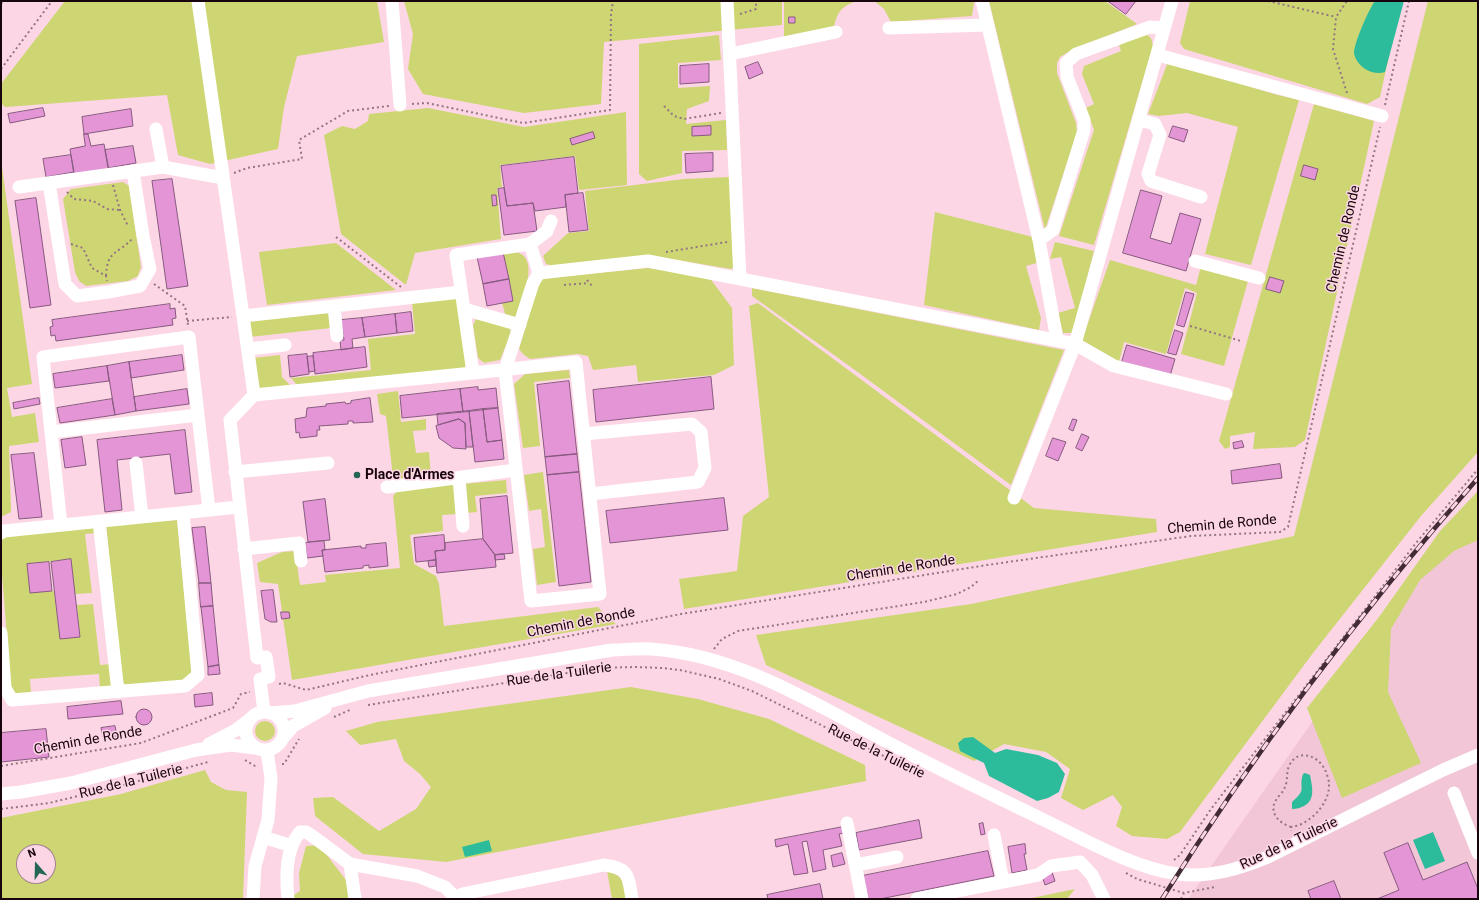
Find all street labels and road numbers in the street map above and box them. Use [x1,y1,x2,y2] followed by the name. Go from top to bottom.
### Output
[1323,184,1365,294] street label: Chemin de Ronde
[1167,512,1277,538] street label: Chemin de Ronde
[846,552,956,586] street label: Chemin de Ronde
[526,604,636,642] street label: Chemin de Ronde
[505,659,613,691] street label: Rue de la Tuilerie
[825,721,927,783] street label: Rue de la Tuilerie
[33,723,143,759] street label: Chemin de Ronde
[78,761,184,803] street label: Rue de la Tuilerie
[1238,814,1340,874] street label: Rue de la Tuilerie

